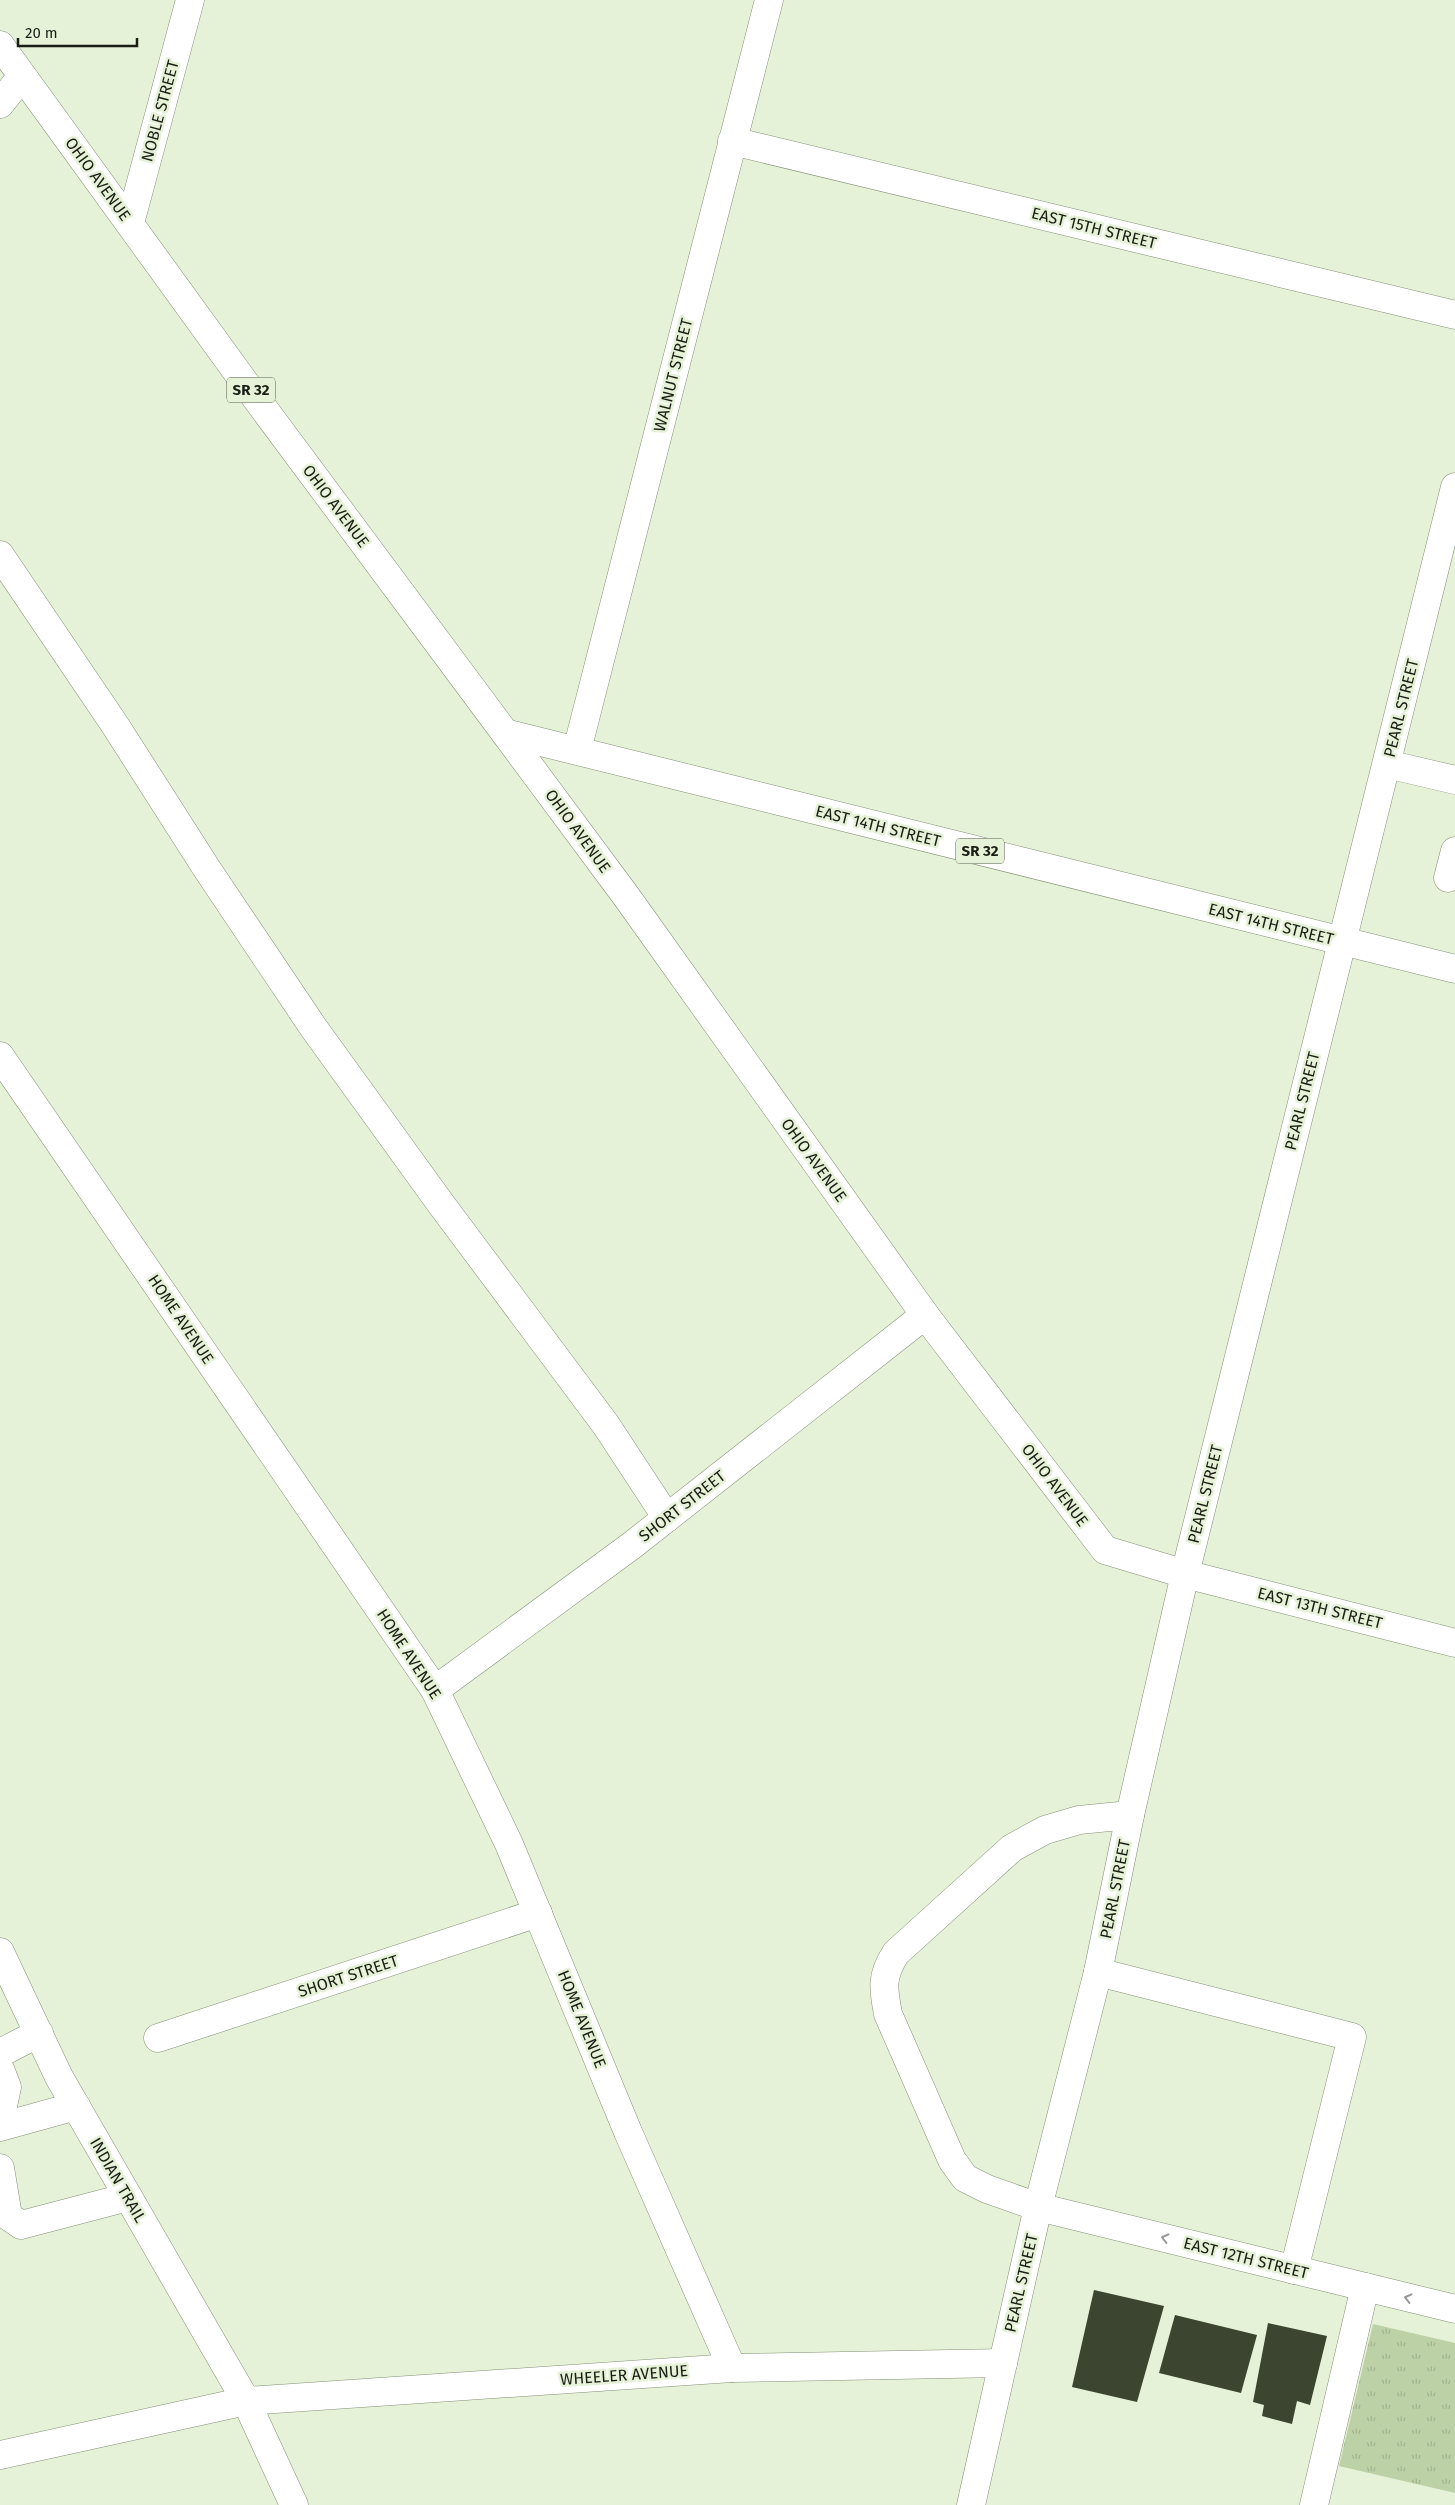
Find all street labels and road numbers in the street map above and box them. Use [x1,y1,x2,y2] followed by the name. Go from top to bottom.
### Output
[137,58,183,164] street label: NOBLE STREET
[61,134,135,224] street label: OHIO AVENUE
[1030,203,1159,253] street label: EAST 15TH STREET
[650,316,696,434] street label: WALNUT STREET
[227,378,275,402] road number: SR 32
[299,461,373,551] street label: OHIO AVENUE
[1380,656,1423,759] street label: PEARL STREET
[541,786,615,876] street label: OHIO AVENUE
[813,801,943,851] street label: EAST 14TH STREET
[956,838,1004,864] road number: SR 32
[1206,899,1336,949] street label: EAST 14TH STREET
[1281,1049,1324,1152] street label: PEARL STREET
[777,1115,851,1205] street label: OHIO AVENUE
[144,1271,218,1367] street label: HOME AVENUE
[1018,1440,1092,1530] street label: OHIO AVENUE
[1184,1442,1227,1545] street label: PEARL STREET
[635,1466,729,1546] street label: SHORT STREET
[1255,1583,1385,1633] street label: EAST 13TH STREET
[373,1605,445,1703] street label: HOME AVENUE
[1096,1837,1134,1940] street label: PEARL STREET
[295,1951,401,2001] street label: SHORT STREET
[554,1967,610,2071] street label: HOME AVENUE
[86,2134,150,2226] street label: INDIAN TRAIL
[1000,2231,1042,2334] street label: PEARL STREET
[1181,2233,1311,2283] street label: EAST 12TH STREET
[559,2361,689,2389] street label: WHEELER AVENUE

